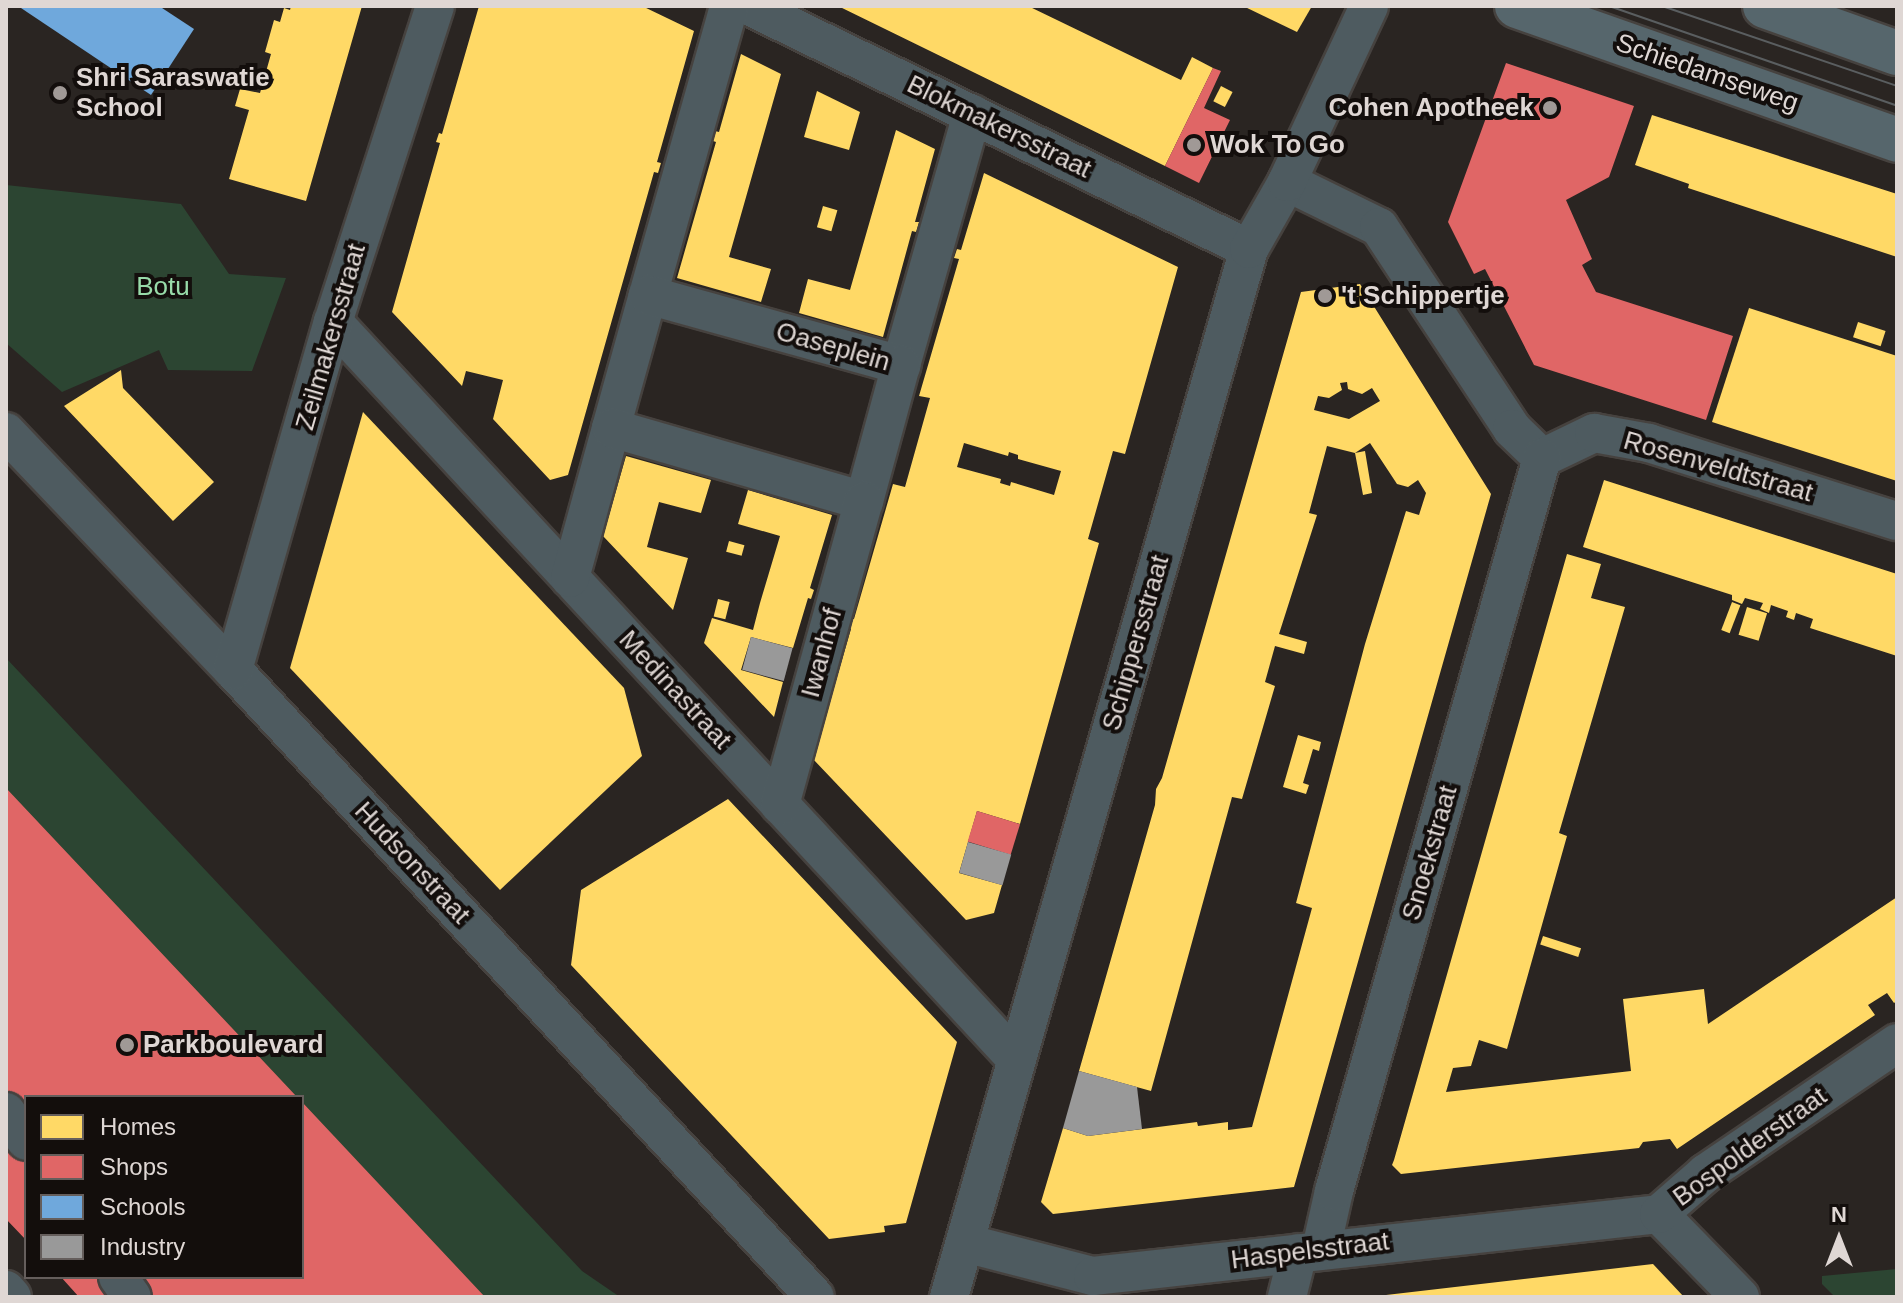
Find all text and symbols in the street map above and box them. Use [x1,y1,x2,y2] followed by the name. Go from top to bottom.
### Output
[1612,27,1802,119] street label: Schiedamseweg
[76,62,270,124] place label: Shri Saraswatie School
[902,69,1096,185] street label: Blokmakersstraat
[51,84,69,102] marker: Shri Saraswatie School
[1327,92,1534,124] place label: Cohen Apotheek
[1541,99,1559,117] marker: Cohen Apotheek
[1210,129,1345,161] place label: Wok To Go
[1185,136,1203,154] marker: Wok To Go
[290,240,372,434] street label: Zeilmakersstraat
[136,271,190,303] park label: Botu
[1341,280,1505,312] place label: 't Schippertje
[1316,287,1334,305] marker: 't Schippertje
[772,316,894,378] street label: Oaseplein
[1620,425,1816,509] street label: Rosenveldtstraat
[1096,552,1176,734] street label: Schippersstraat
[795,605,849,701] street label: Iwanhof
[612,624,738,756] street label: Medinastraat
[1396,782,1464,924] street label: Snoekstraat
[348,796,476,930] street label: Hudsonstraat
[143,1029,324,1061] place label: Parkboulevard
[118,1036,136,1054] marker: Parkboulevard
[1667,1081,1833,1213] street label: Bospolderstraat
[24,1095,304,1279] legend
[100,1113,176,1140] text: Homes
[100,1153,168,1180] text: Shops
[100,1193,185,1220] text: Schools
[1799,1199,1879,1279] north arrow
[1831,1202,1847,1227] text: N
[1229,1226,1391,1276] street label: Haspelsstraat
[100,1233,185,1260] text: Industry

